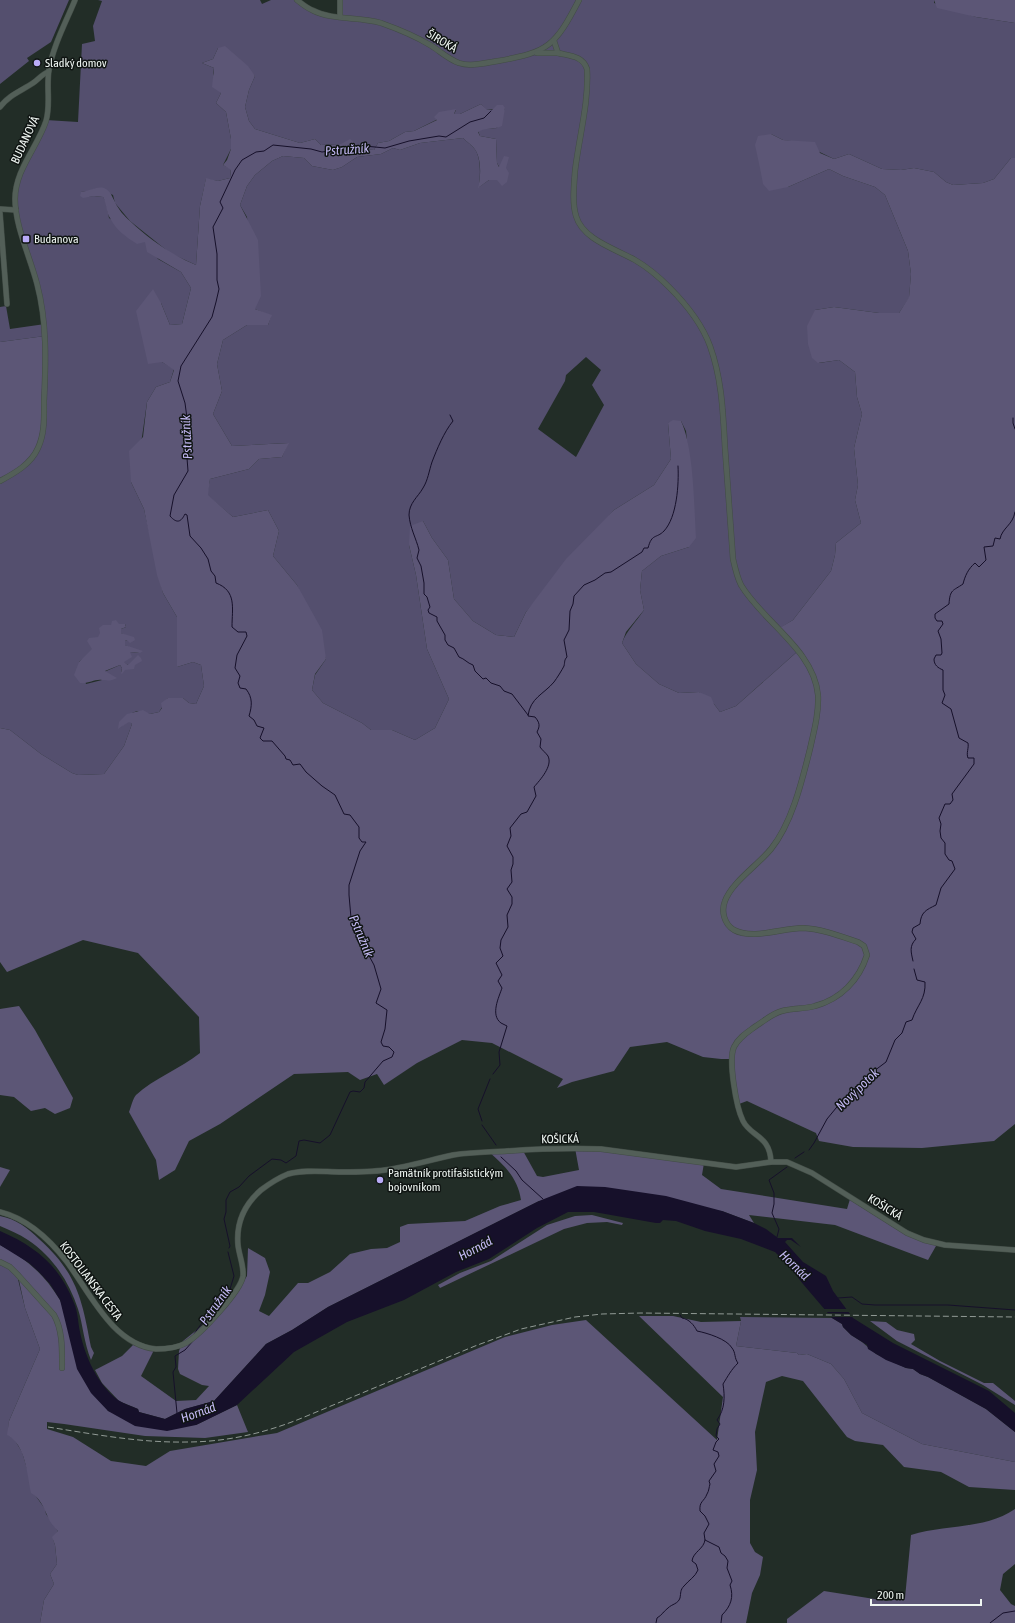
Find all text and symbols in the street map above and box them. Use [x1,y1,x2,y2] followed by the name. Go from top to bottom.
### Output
[424,27,460,55] street label: ŠIROKÁ
[45,56,107,70] place label: Sladký domov
[32,58,42,68] marker: Sladký domov
[8,114,42,166] street label: BUDANOVÁ
[324,140,370,159] water label: Pstružník
[34,232,79,246] place label: Budanova
[21,234,31,244] marker: Budanova
[178,414,195,460] water label: Pstružník
[346,913,377,960] water label: Pstružník
[833,1065,882,1113] water label: Nový potok
[541,1132,579,1146] street label: KOŠICKÁ
[388,1166,503,1194] place label: Pamätník protifašistickým bojovníkom
[375,1175,385,1185] marker: Pamätník protifašistickým bojovníkom
[865,1191,905,1223] street label: KOŠICKÁ
[456,1233,495,1264] water label: Hornád
[57,1239,125,1323] street label: KOSTOLIANSKA CESTA
[776,1247,813,1283] water label: Hornád
[196,1283,235,1328] water label: Pstružník
[179,1399,218,1426] water label: Hornád
[871,1581,981,1607] scale bar
[877,1588,904,1602] text: 200 m

